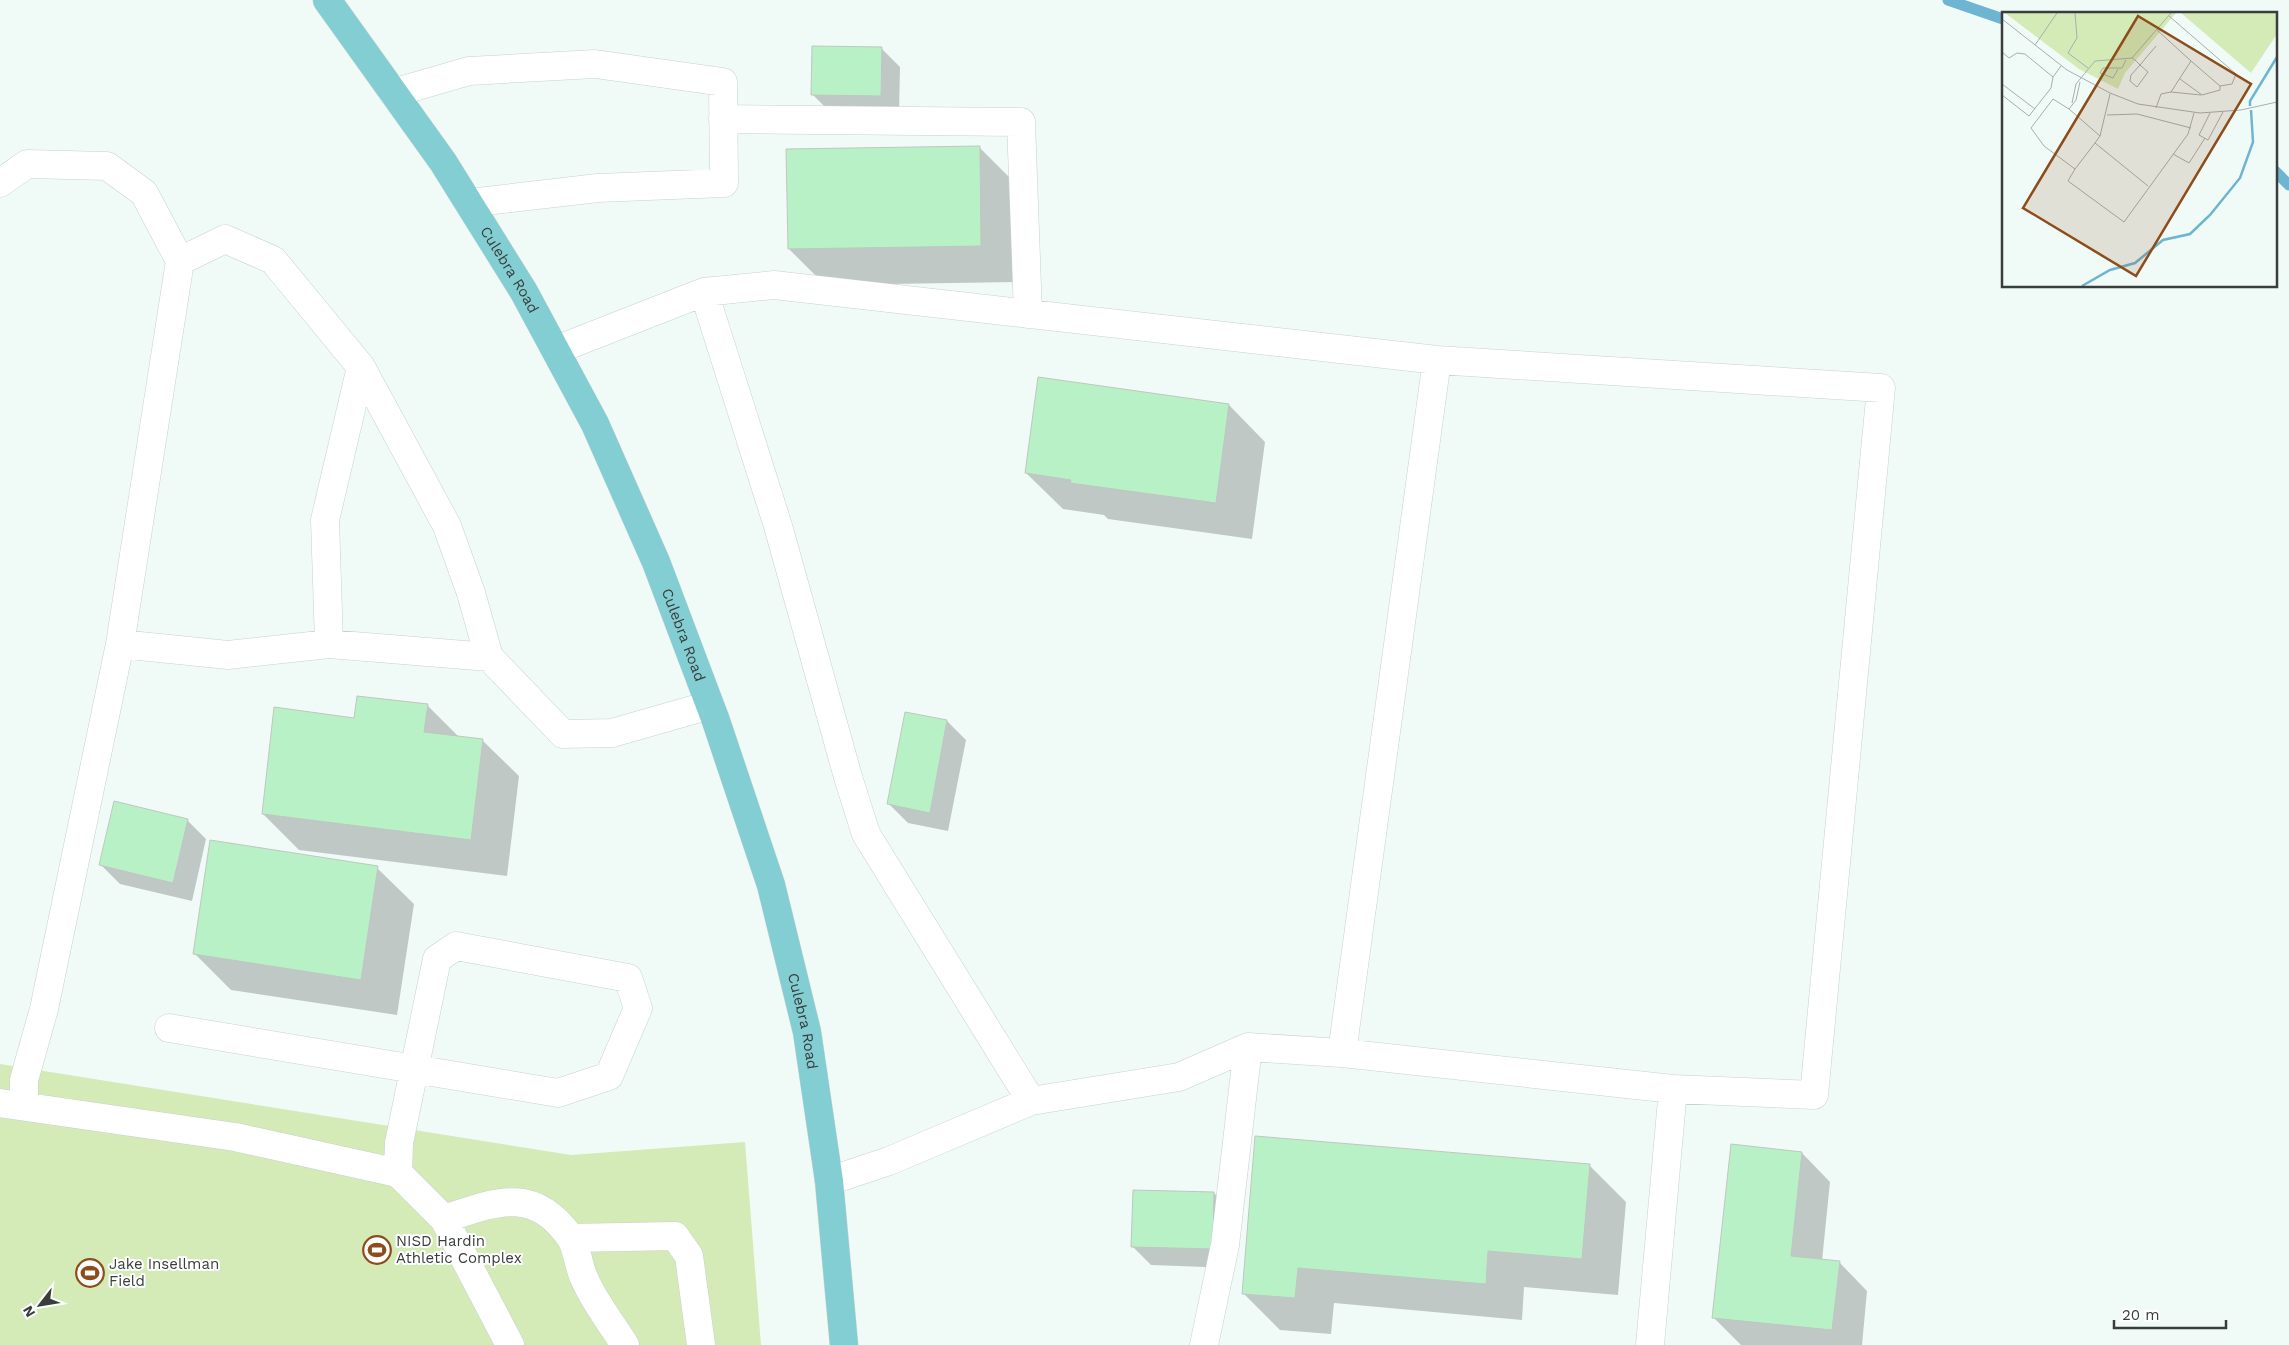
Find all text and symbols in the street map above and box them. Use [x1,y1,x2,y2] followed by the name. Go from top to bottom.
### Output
[2002,12,2276,288] inset map
[476,223,543,316] street label: Culebra Road
[658,586,709,684] street label: Culebra Road
[784,971,821,1071] street label: Culebra Road
[396,1232,522,1267] place label: NISD Hardin Athletic Complex
[362,1235,392,1265] sports icon: NISD Hardin Athletic Complex
[109,1255,219,1290] place label: Jake Insellman Field
[75,1258,105,1288] sports icon: Jake Insellman Field
[15,1280,65,1330] north arrow
[2114,1298,2226,1330] scale bar
[19,1303,38,1320] text: N
[2122,1306,2160,1324] text: 20 m

